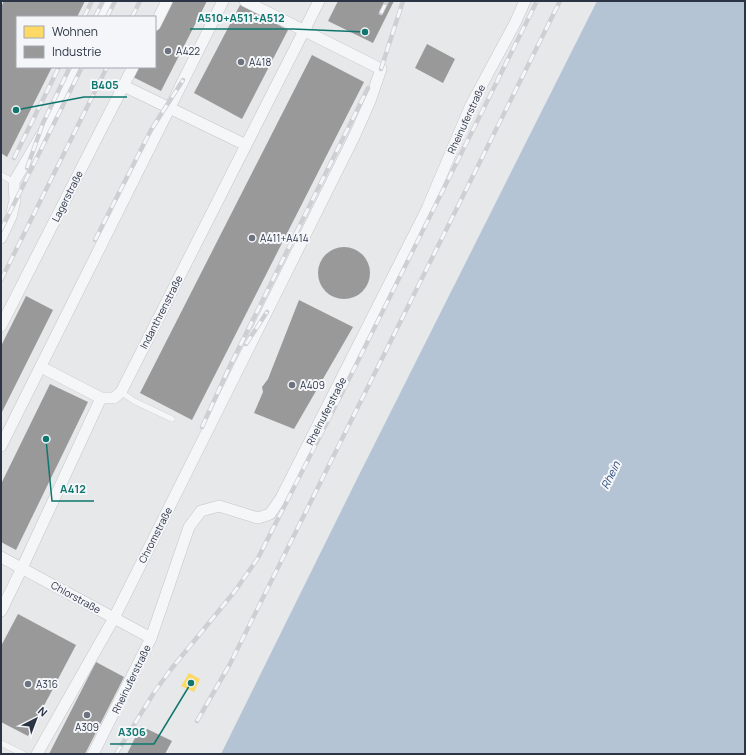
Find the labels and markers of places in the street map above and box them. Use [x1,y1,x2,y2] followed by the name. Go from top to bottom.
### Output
[190,6,293,29] callout: A510+A511+A512
[176,44,200,58] place label: A422
[163,46,173,56] marker: A422
[249,55,271,69] place label: A418
[236,57,246,67] marker: A418
[84,74,127,97] callout: B405
[260,231,309,245] place label: A411+A414
[247,233,257,243] marker: A411+A414
[300,378,325,392] place label: A409
[287,380,297,390] marker: A409
[52,478,94,501] callout: A412
[36,677,58,691] place label: A316
[23,679,33,689] marker: A316
[82,710,92,720] marker: A309
[75,720,99,734] place label: A309
[110,721,154,744] callout: A306

